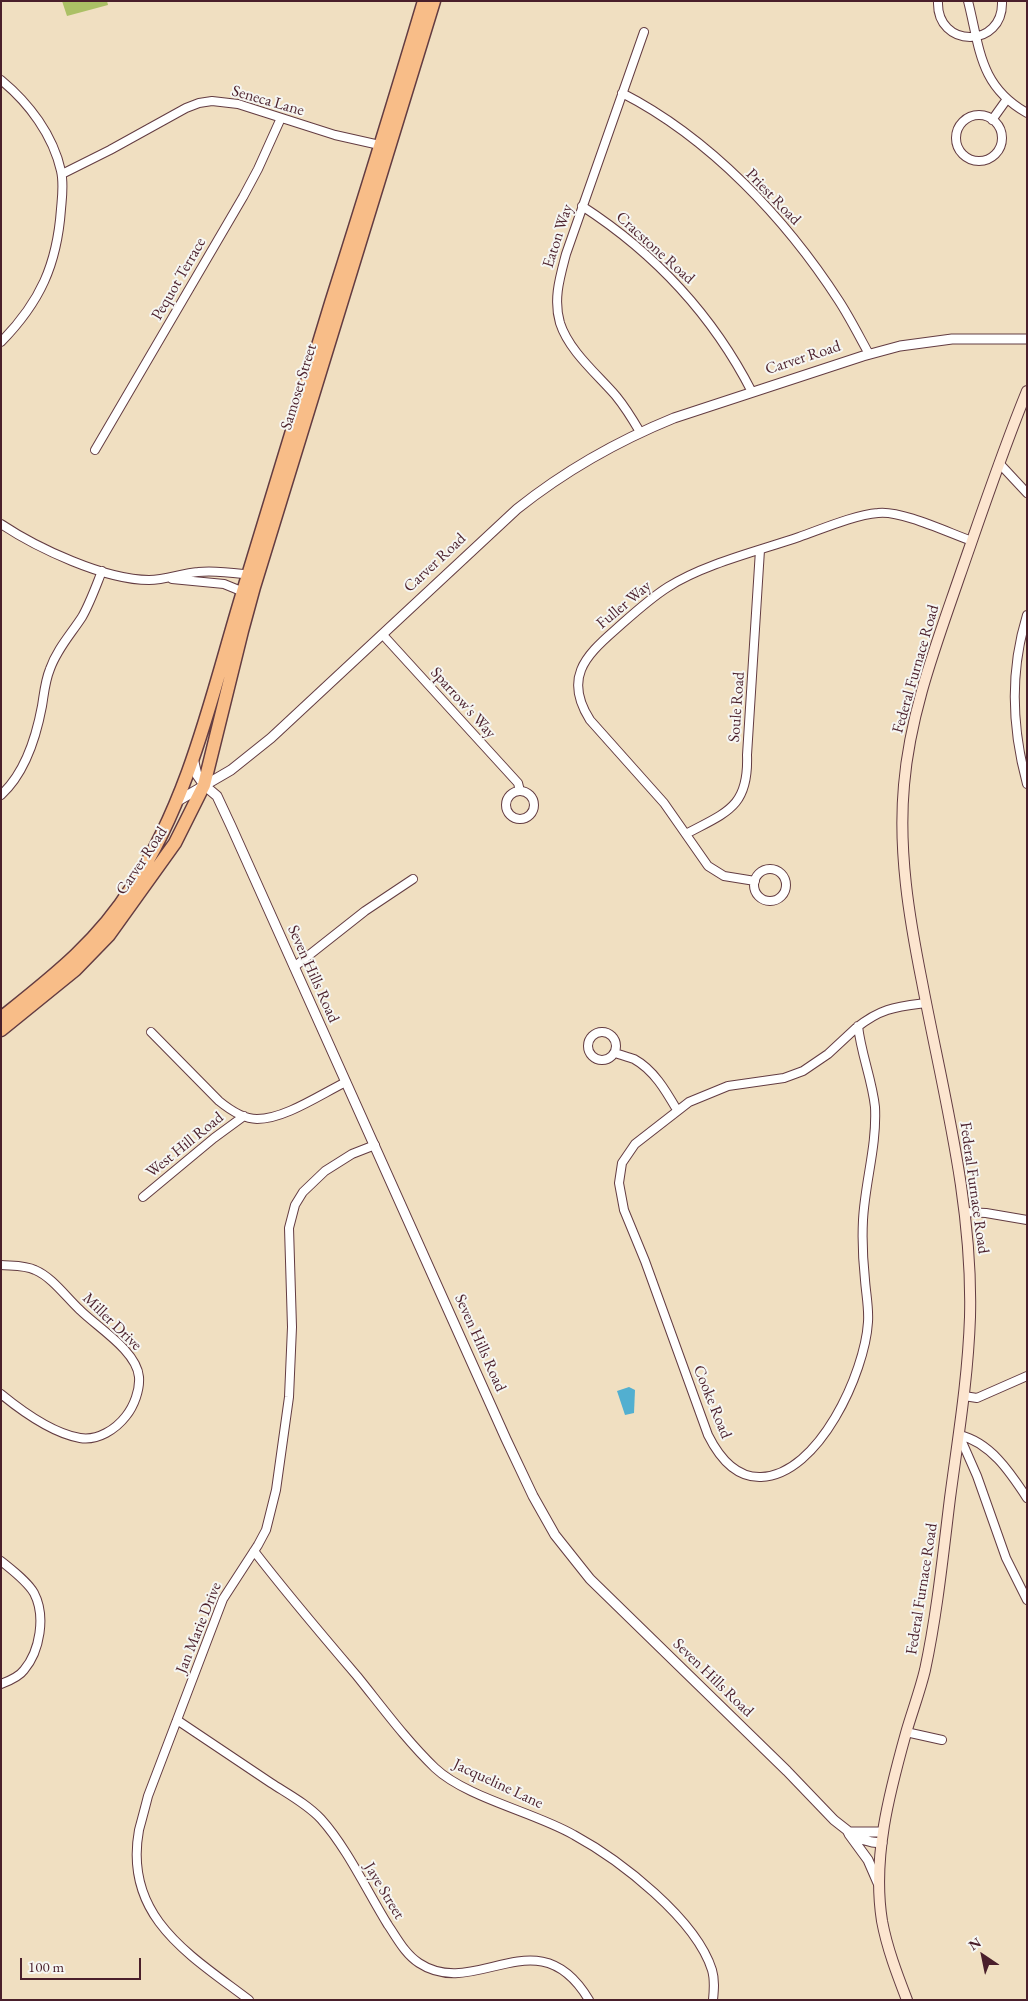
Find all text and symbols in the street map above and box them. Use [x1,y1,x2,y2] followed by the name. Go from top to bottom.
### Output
[230,82,306,120] street label: Seneca Lane
[741,165,805,229] street label: Priest Road
[539,202,577,270] street label: Eaton Way
[612,208,698,288] street label: Cracstone Road
[148,234,210,324] street label: Pequot Terrace
[763,337,843,379] street label: Carver Road
[277,342,321,432] street label: Samoset Street
[400,529,470,597] street label: Carver Road
[593,577,655,633] street label: Fuller Way
[888,603,944,735] street label: Federal Furnace Road
[426,664,500,742] street label: Sparrow's Way
[725,671,749,743] street label: Soule Road
[112,823,172,899] street label: Carver Road
[283,922,343,1026] street label: Seven Hills Road
[142,1108,228,1182] street label: West Hill Road
[955,1121,993,1255] street label: Federal Furnace Road
[78,1289,146,1355] street label: Miller Drive
[450,1291,510,1395] street label: Seven Hills Road
[689,1363,735,1441] street label: Cooke Road
[902,1522,942,1656] street label: Federal Furnace Road
[172,1580,226,1676] street label: Jan Marie Drive
[669,1635,757,1721] street label: Seven Hills Road
[450,1755,546,1813] street label: Jacqueline Lane
[360,1859,408,1923] street label: Jaye Street
[958,1931,1008,1981] north arrow
[965,1933,984,1954] text: N
[22,1948,144,1980] scale bar
[28,1957,64,1976] text: 100 m

